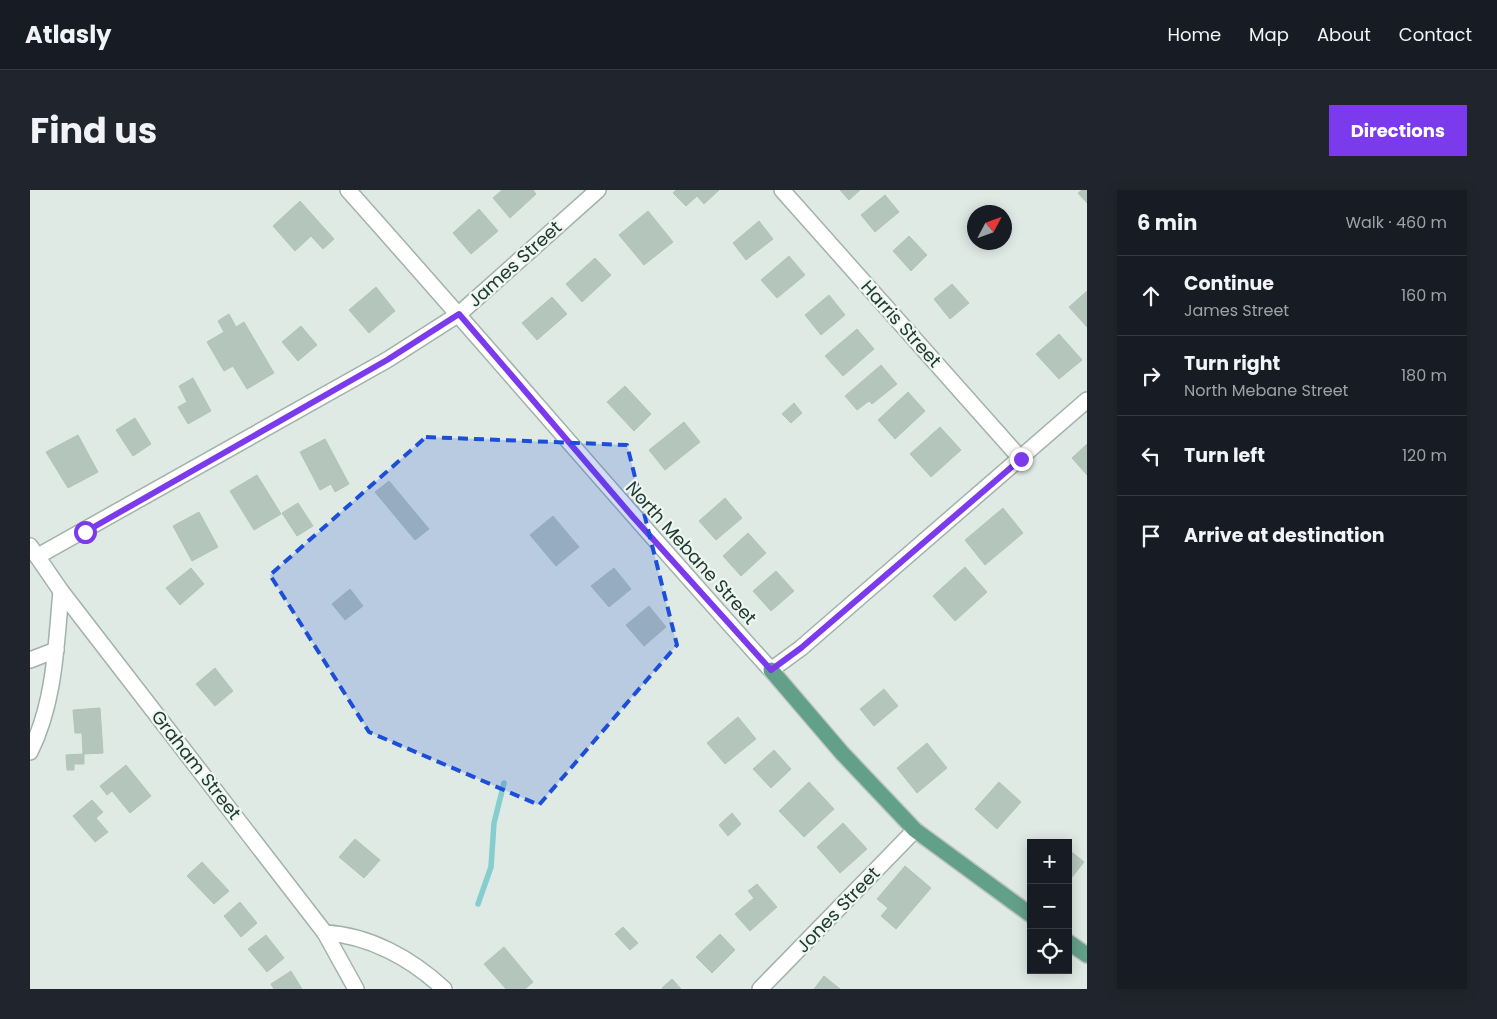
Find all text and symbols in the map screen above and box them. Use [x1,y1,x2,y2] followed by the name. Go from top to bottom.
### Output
[25,18,111,51] text: Atlasly
[1167,22,1221,47] text: Home
[1249,22,1289,47] text: Map
[1317,22,1371,47] text: About
[1399,22,1472,47] text: Contact
[1329,105,1467,156] button: Directions
[30,106,157,155] text: Find us
[967,205,1012,250] north arrow
[1137,208,1197,237] text: 6 min
[1345,211,1447,234] text: Walk · 460 m
[462,215,567,313] street label: James Street
[1184,270,1274,297] text: Continue
[855,275,947,373] street label: Harris Street
[1137,282,1165,310] icon: ahead
[1401,284,1447,307] text: 160 m
[1184,299,1289,322] text: James Street
[1184,350,1280,377] text: Turn right
[1137,362,1165,390] icon: right
[1401,364,1447,387] text: 180 m
[1184,379,1348,402] text: North Mebane Street
[1137,442,1165,470] icon: left
[1184,442,1265,469] text: Turn left
[1402,444,1447,467] text: 120 m
[1010,448,1033,471] route end
[620,476,763,630] street label: North Mebane Street
[74,521,97,544] route start
[1137,522,1165,550] icon: arrive
[1184,522,1385,549] text: Arrive at destination
[146,705,247,825] street label: Graham Street
[1027,839,1072,974] map controls
[1027,839,1072,884] button: +
[790,861,885,958] street label: Jones Street
[1027,884,1072,929] button: −
[1027,929,1072,974] button: locate

